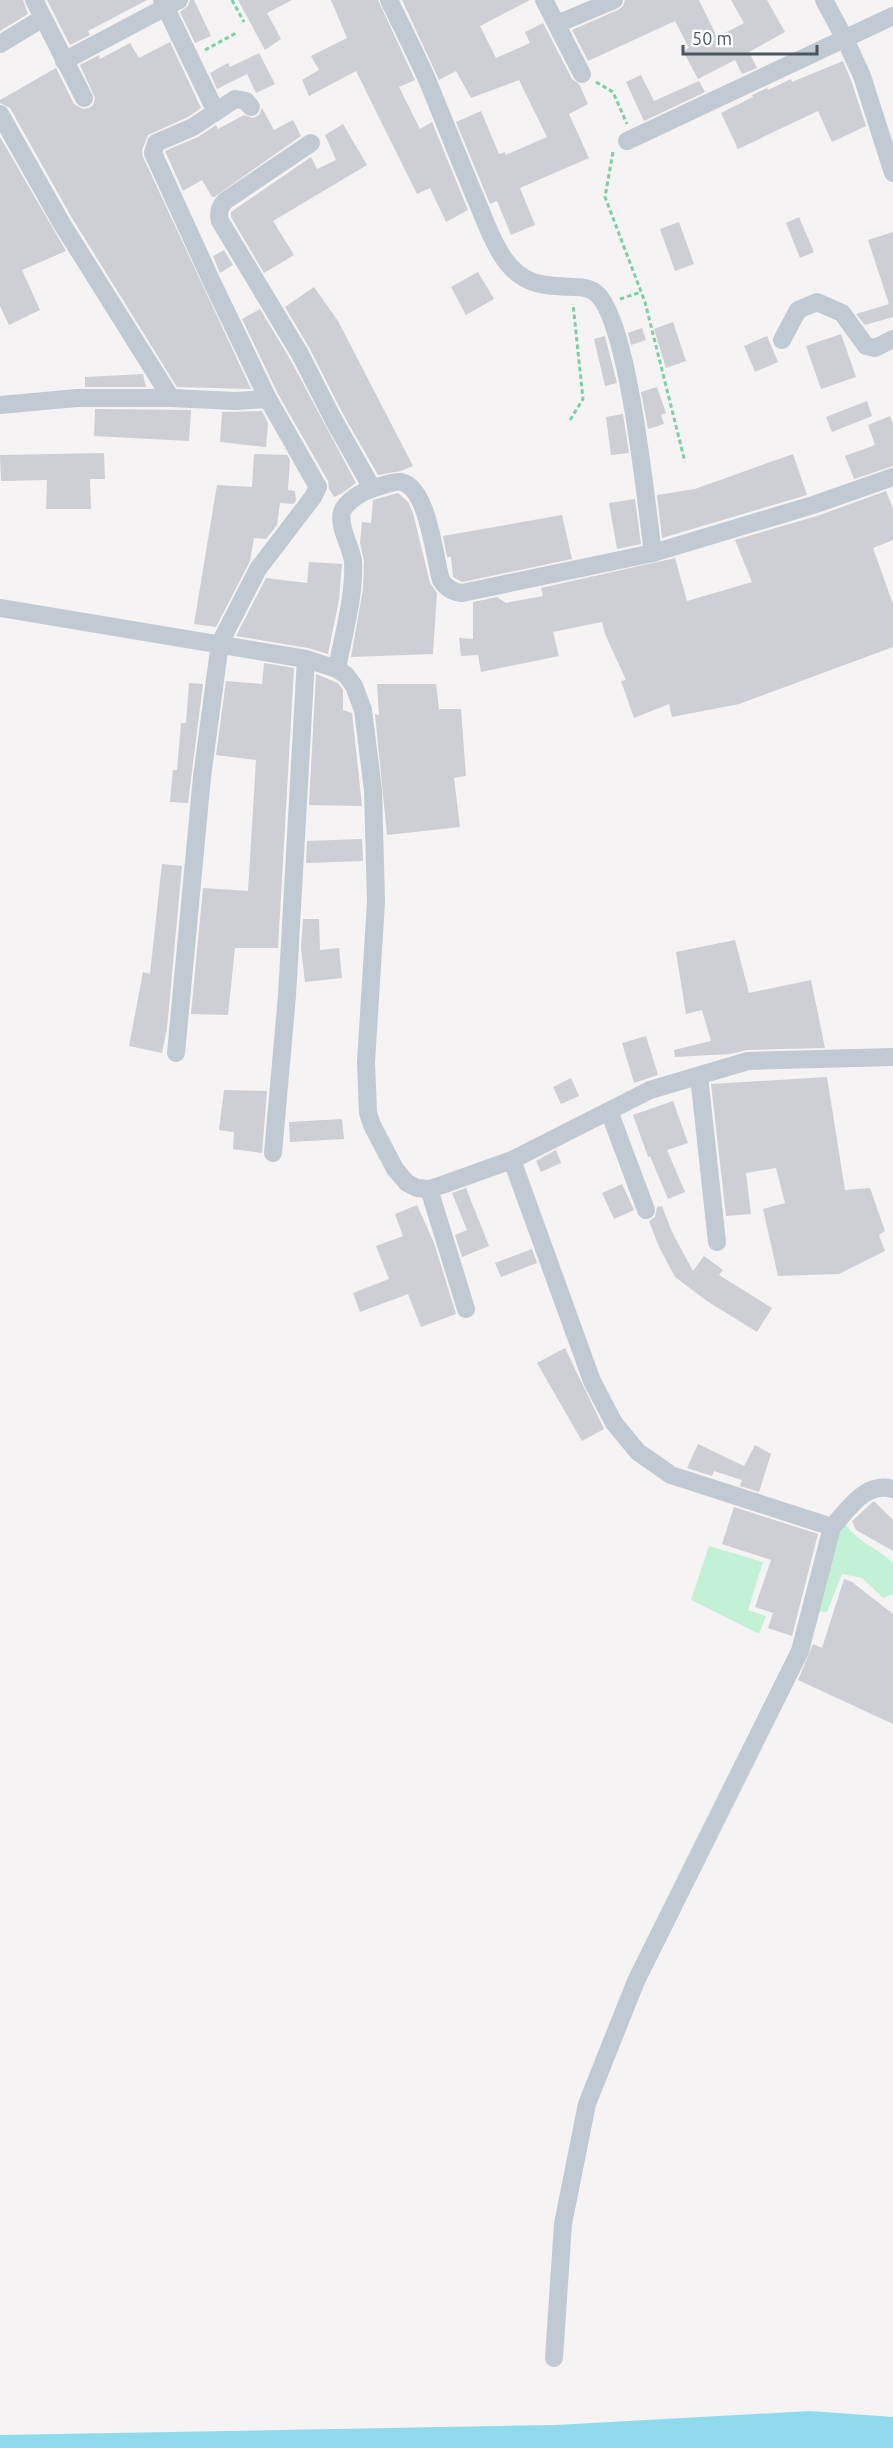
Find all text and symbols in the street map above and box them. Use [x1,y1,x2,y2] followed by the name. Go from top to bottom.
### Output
[683,18,816,56] scale bar
[692,28,732,48] text: 50 m

